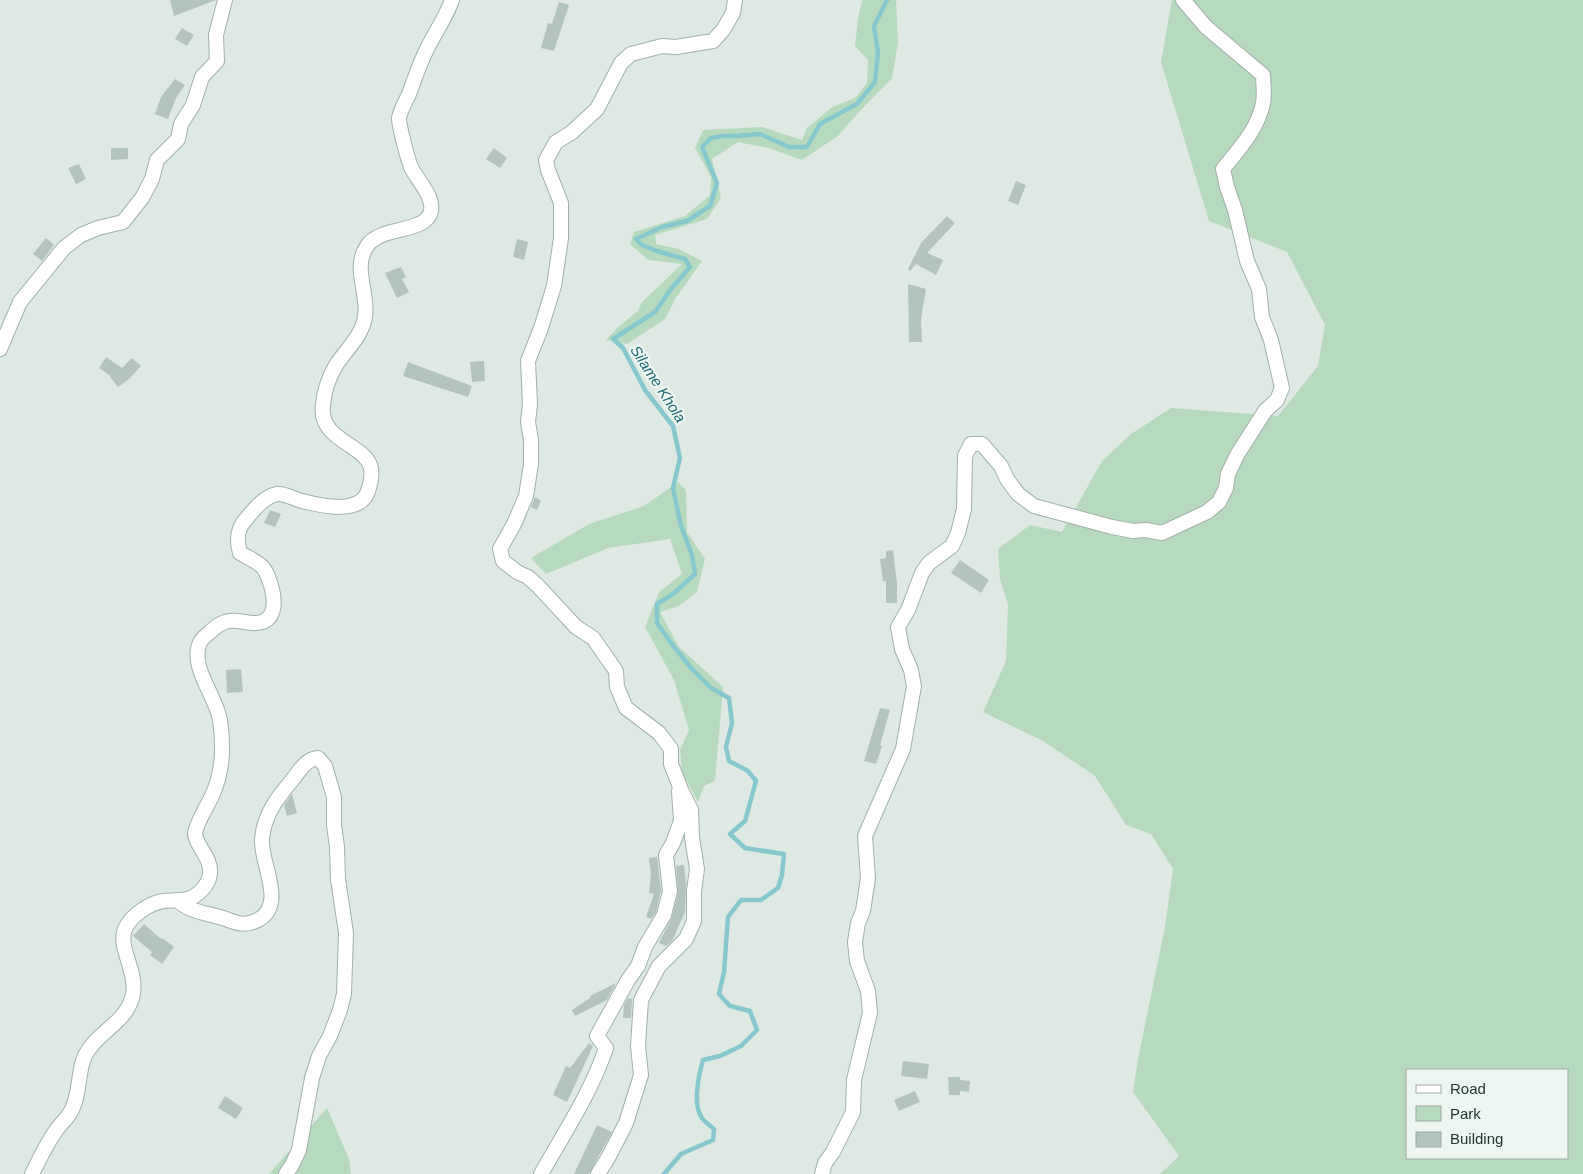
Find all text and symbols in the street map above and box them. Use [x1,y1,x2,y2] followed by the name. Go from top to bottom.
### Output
[627,342,690,425] water label: Silame Khola
[1406,1069,1568,1159] legend
[1450,1080,1486,1097] text: Road
[1450,1105,1481,1122] text: Park
[1450,1130,1503,1147] text: Building

